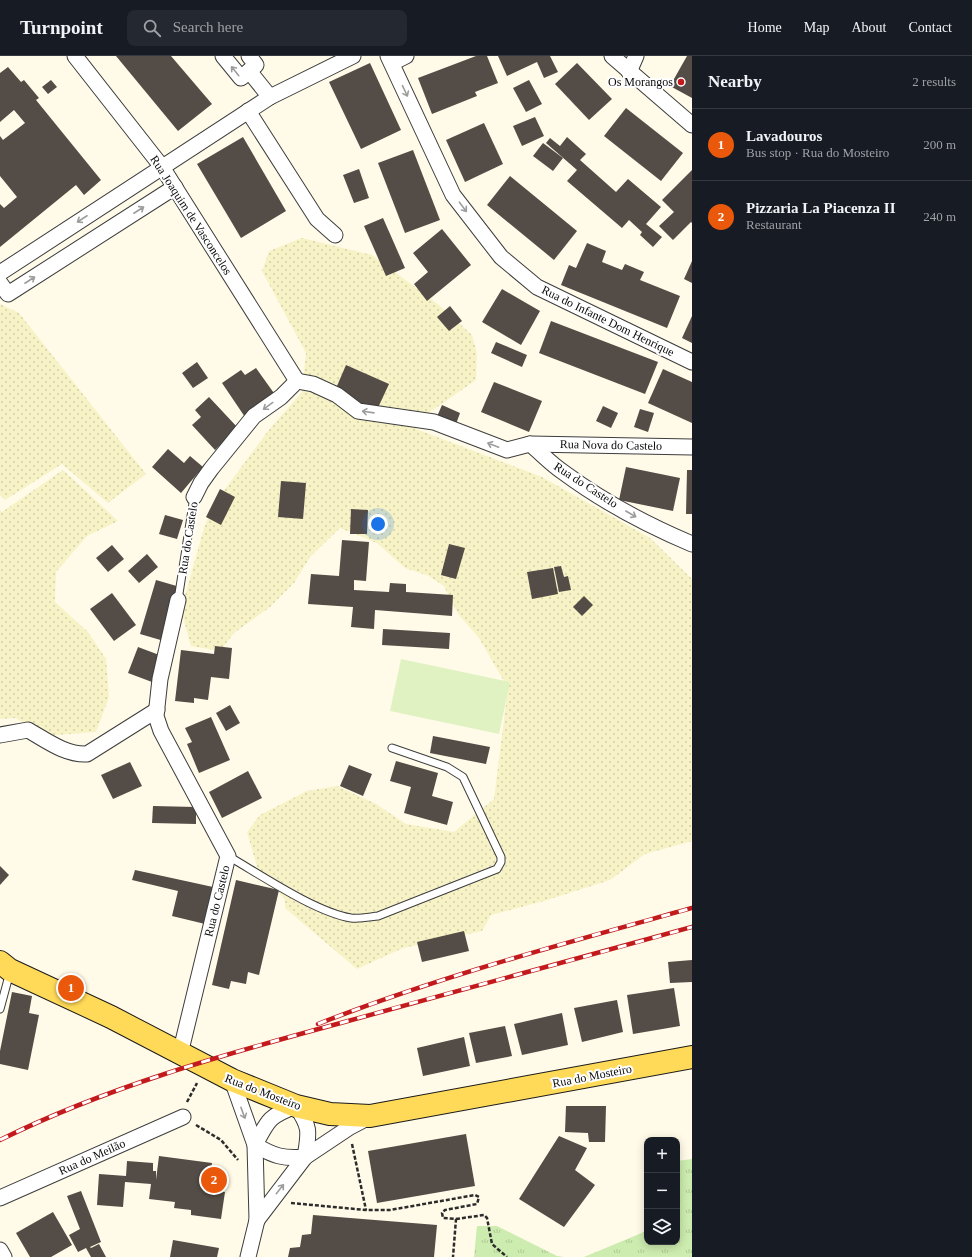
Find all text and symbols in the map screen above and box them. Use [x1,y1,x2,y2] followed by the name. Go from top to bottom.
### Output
[127,10,407,46] search box
[20,17,103,38] text: Turnpoint
[141,17,163,39] icon: search
[173,19,243,35] text: Search here
[748,20,782,35] text: Home
[804,20,829,35] text: Map
[851,20,886,35] text: About
[908,20,952,35] text: Contact
[231,66,240,77] one-way arrow
[708,72,762,91] text: Nearby
[912,74,956,89] text: 2 results
[608,75,673,89] place label: Os Morangos
[676,77,686,87] marker: Os Morangos
[402,85,409,97] one-way arrow
[746,128,822,144] text: Lavadouros
[718,137,724,152] text: 1
[923,137,956,152] text: 200 m
[746,145,889,160] text: Bus stop · Rua do Mosteiro
[147,153,235,278] street label: Rua Joaquim de Vasconcelos
[746,200,896,216] text: Pizzaria La Piacenza II
[459,202,467,213] one-way arrow
[133,205,145,213] one-way arrow
[718,209,724,224] text: 2
[923,209,956,224] text: 240 m
[77,215,88,223] one-way arrow
[746,217,802,232] text: Restaurant
[24,275,35,284] one-way arrow
[539,283,677,359] street label: Rua do Infante Dom Henrique
[262,402,273,410] one-way arrow
[362,408,375,416] one-way arrow
[560,437,662,453] street label: Rua Nova do Castelo
[487,440,499,448] one-way arrow
[551,459,621,511] street label: Rua do Castelo
[175,501,201,575] street label: Rua do Castelo
[625,510,637,518] one-way arrow
[368,514,388,534] your location
[201,864,233,938] street label: Rua do Castelo
[58,973,84,1003] pin: 1
[551,1061,633,1091] street label: Rua do Mosteiro
[223,1071,303,1113] street label: Rua do Mosteiro
[240,1106,248,1118] one-way arrow
[57,1136,127,1178] street label: Rua do Meilão
[644,1137,680,1245] map controls
[644,1137,680,1173] button: +
[201,1165,227,1195] pin: 2
[644,1173,680,1209] button: −
[276,1183,285,1194] one-way arrow
[644,1209,680,1245] button: layers

